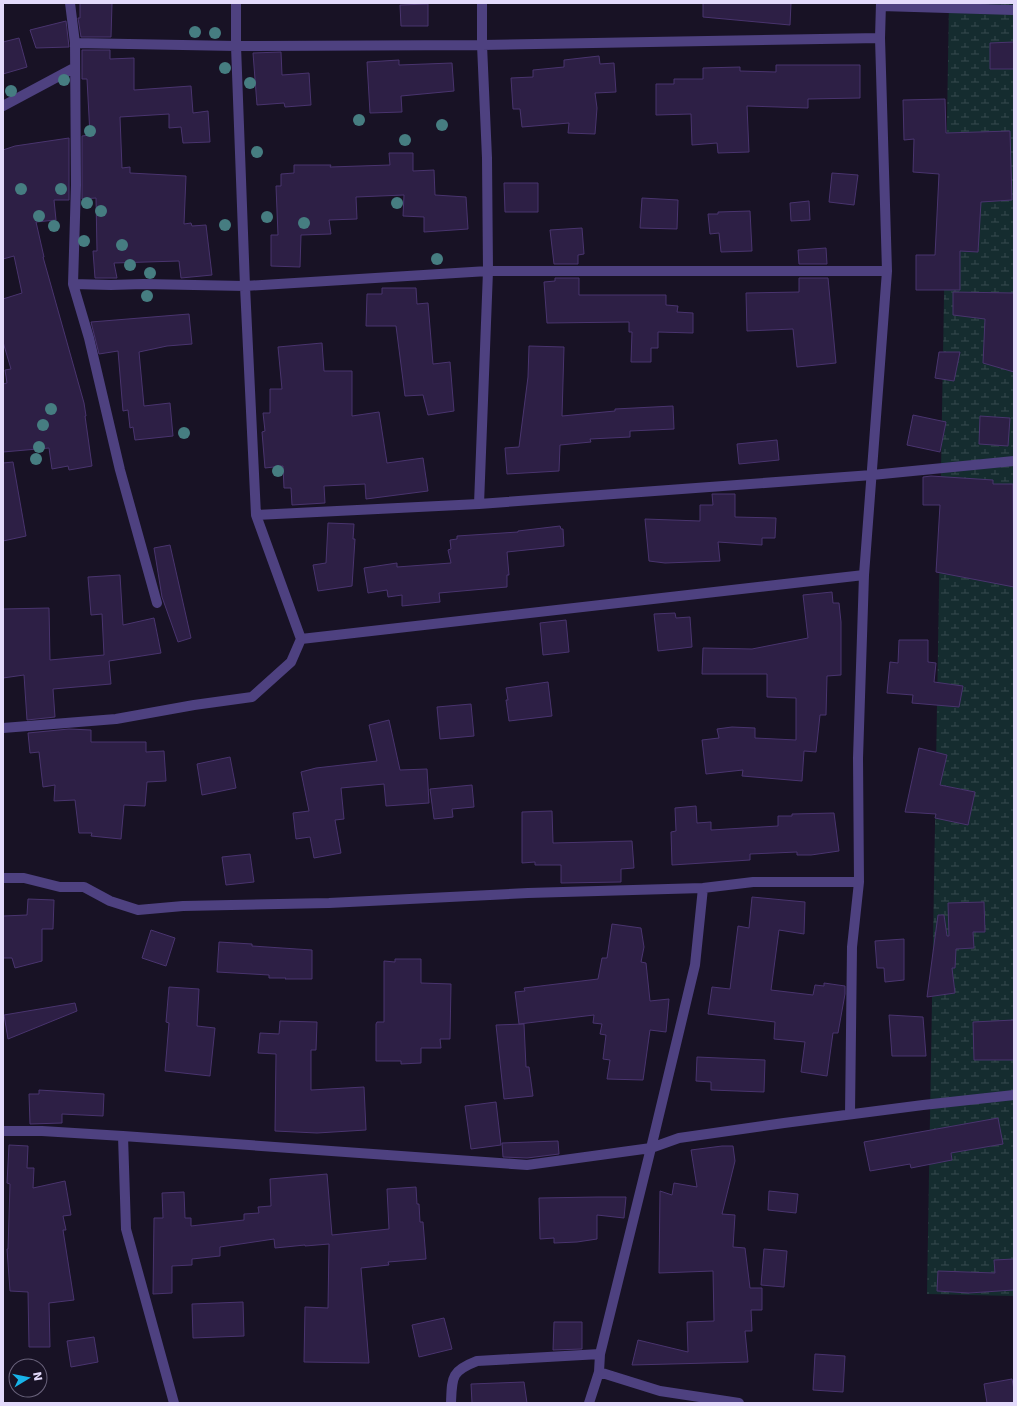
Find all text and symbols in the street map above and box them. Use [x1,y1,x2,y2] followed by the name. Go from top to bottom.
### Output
[8,1358,48,1398] north arrow
[30,1371,45,1382] text: N

